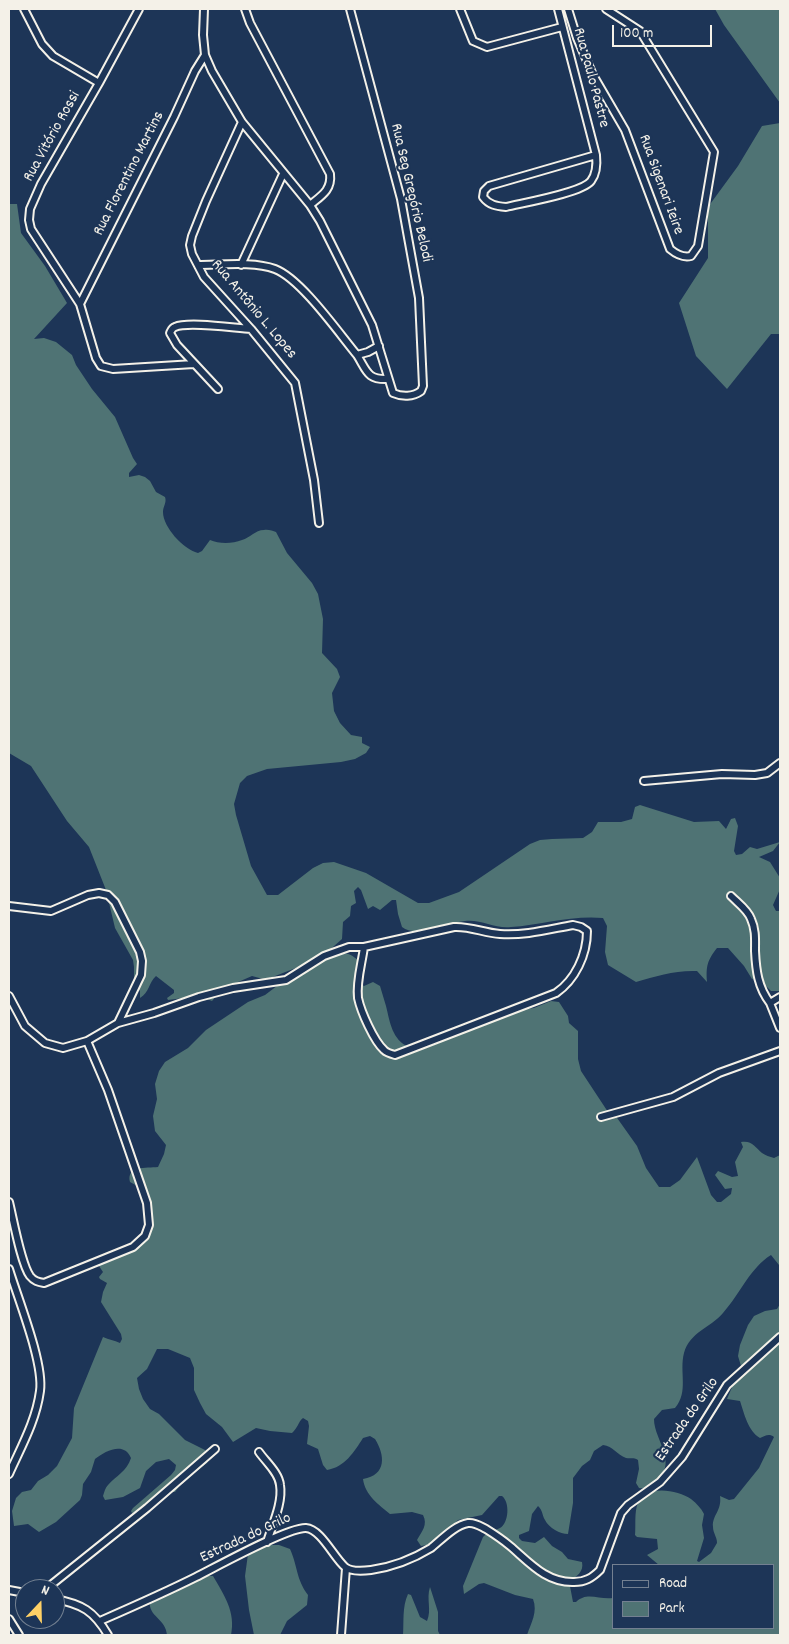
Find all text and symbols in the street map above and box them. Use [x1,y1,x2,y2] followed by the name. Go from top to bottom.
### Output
[614,15,714,47] scale bar
[620,23,653,45] text: 100 m
[567,26,613,130] street label: Rua Paulo Pastre
[20,88,86,186] street label: Rua Vitório Rossi
[90,109,170,239] street label: Rua Florentino Martins
[385,122,435,264] street label: Rua Seg Gregório Belodi
[633,132,687,238] street label: Rua Sigenari Ieire
[206,256,300,364] street label: Rua Antônio L. Lopes
[652,1374,724,1466] street label: Estrada do Grilo
[197,1510,295,1568] street label: Estrada do Grilo
[612,1564,774,1629] legend
[659,1573,687,1595] text: Road
[15,1579,65,1629] north arrow
[38,1580,52,1602] text: N
[659,1598,685,1620] text: Park

